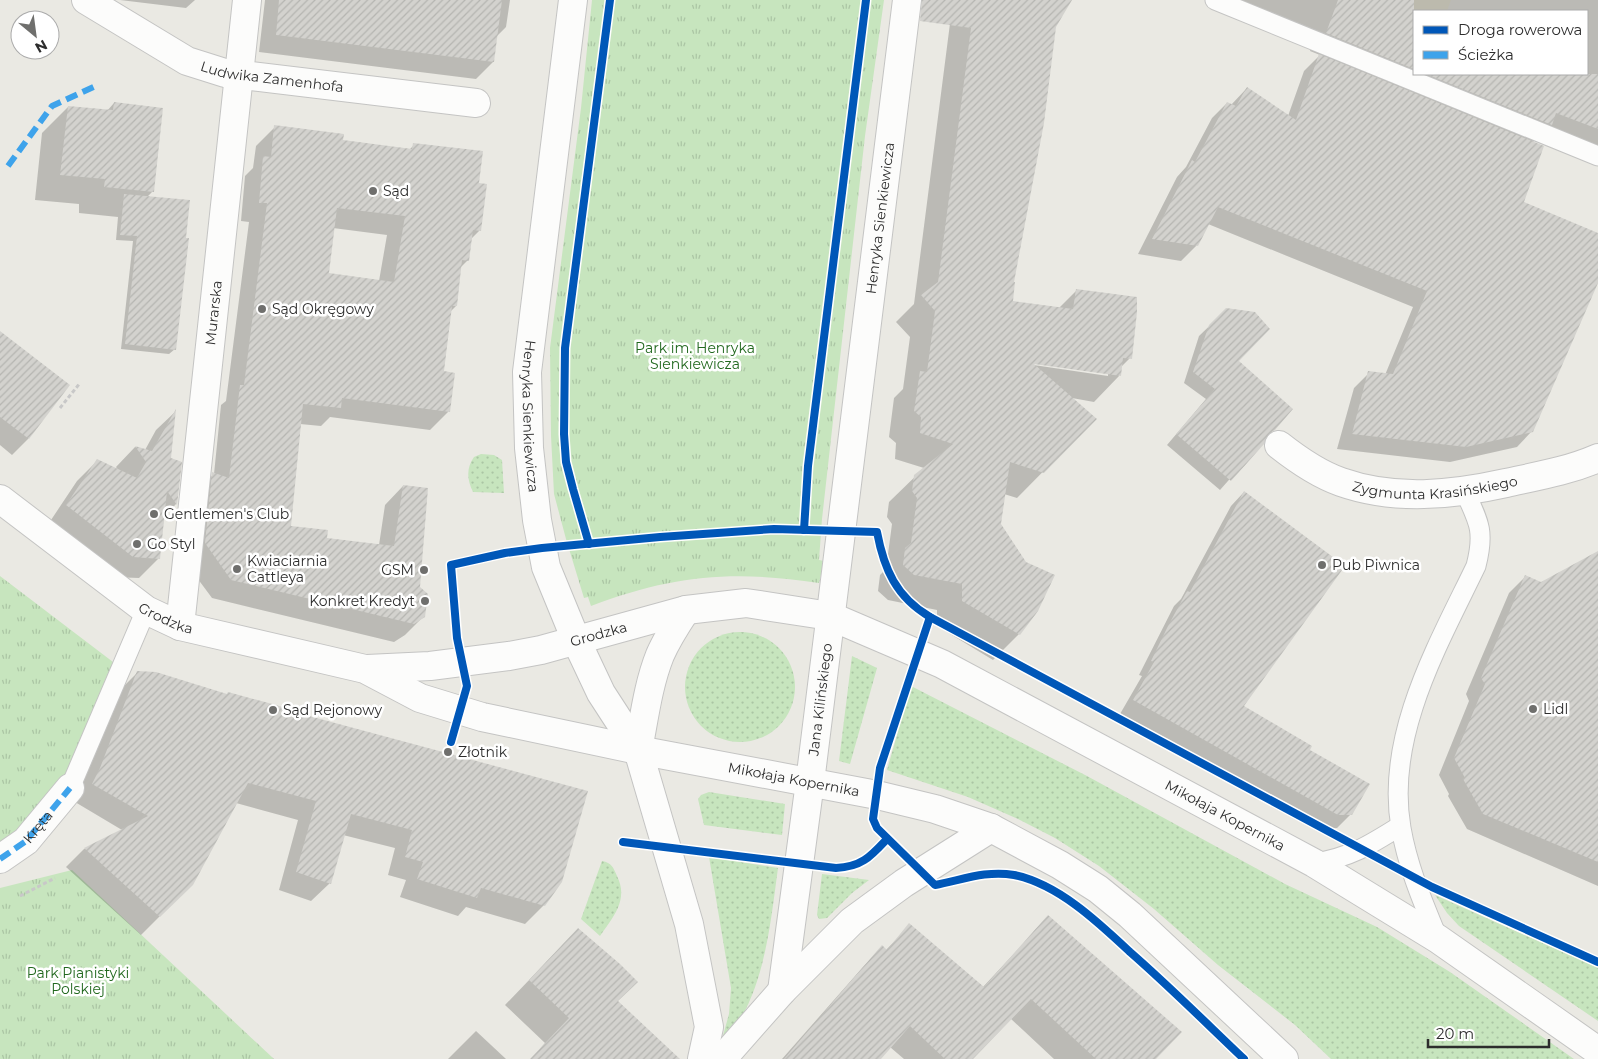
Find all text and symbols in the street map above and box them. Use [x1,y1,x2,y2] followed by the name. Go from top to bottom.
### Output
[10,10,60,60] north arrow
[1413,10,1588,75] legend
[1458,20,1582,39] text: Droga rowerowa
[32,36,51,57] text: N
[1458,45,1514,64] text: Ścieżka
[198,57,345,96] street label: Ludwika Zamenhofa
[862,141,898,295] street label: Henryka Sienkiewicza
[383,182,409,200] place label: Sąd
[367,185,379,197] marker: Sąd
[201,279,226,346] street label: Murarska
[272,300,374,318] place label: Sąd Okręgowy
[256,303,268,315] marker: Sąd Okręgowy
[518,339,543,493] street label: Henryka Sienkiewicza
[635,339,755,373] park label: Park im. Henryka Sienkiewicza
[1351,472,1519,503] street label: Zygmunta Krasińskiego
[164,505,289,523] place label: Gentlemen's Club
[148,508,160,520] marker: Gentlemen's Club
[147,535,195,553] place label: Go Styl
[131,538,143,550] marker: Go Styl
[247,552,328,586] place label: Kwiaciarnia Cattleya
[1332,556,1420,574] place label: Pub Piwnica
[1316,559,1328,571] marker: Pub Piwnica
[381,561,414,579] place label: GSM
[231,563,243,575] marker: Kwiaciarnia Cattleya
[418,564,430,576] marker: GSM
[309,592,415,610] place label: Konkret Kredyt
[419,595,431,607] marker: Konkret Kredyt
[135,598,195,638] street label: Grodzka
[568,618,629,651] street label: Grodzka
[804,642,836,758] street label: Jana Kilińskiego
[1543,700,1568,718] place label: Lidl
[283,701,382,719] place label: Sąd Rejonowy
[1527,703,1539,715] marker: Lidl
[267,704,279,716] marker: Sąd Rejonowy
[458,743,508,761] place label: Złotnik
[442,746,454,758] marker: Złotnik
[727,758,861,801] street label: Mikołaja Kopernika
[1162,776,1288,855] street label: Mikołaja Kopernika
[19,807,57,847] street label: Kręta
[27,964,129,998] park label: Park Pianistyki Polskiej
[1428,1016,1549,1048] scale bar
[1436,1024,1474,1043] text: 20 m

